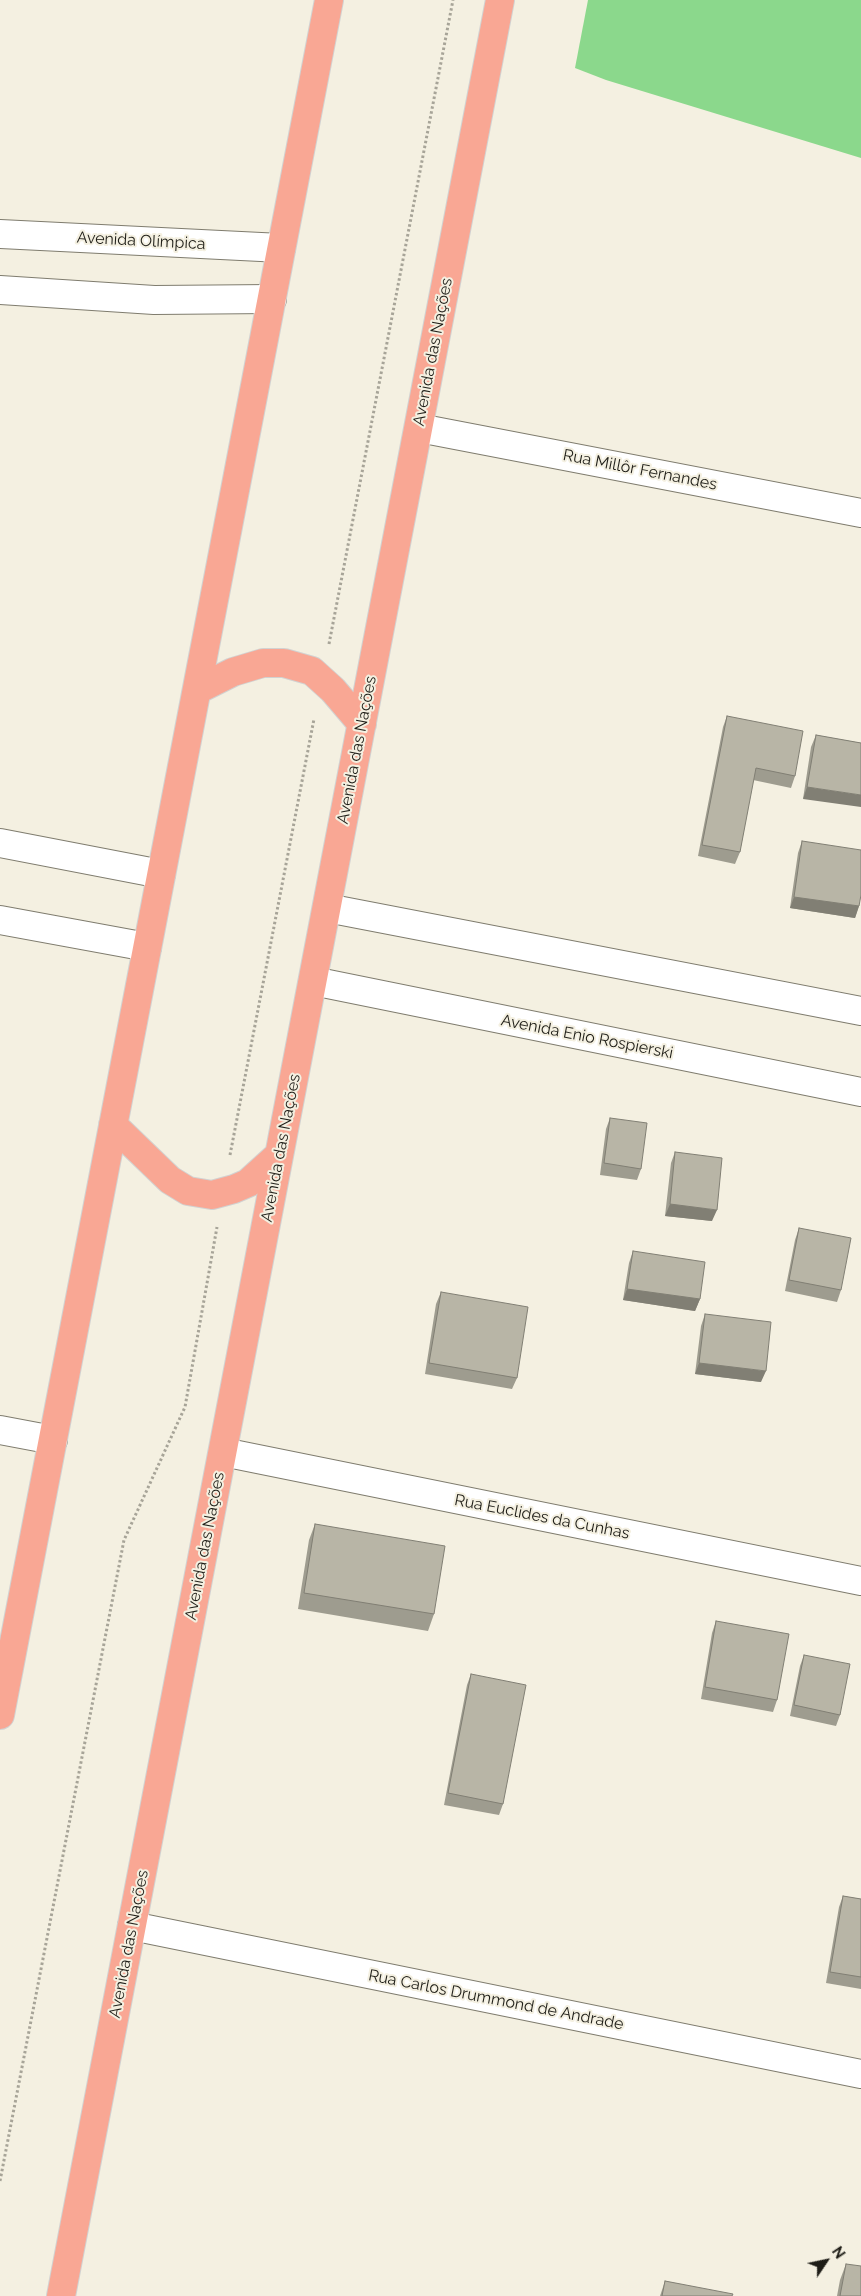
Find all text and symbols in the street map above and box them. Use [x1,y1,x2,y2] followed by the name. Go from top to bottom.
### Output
[76,228,206,254] street label: Avenida Olímpica
[409,276,457,428] street label: Avenida das Nações
[561,446,719,494] street label: Rua Millôr Fernandes
[333,674,381,826] street label: Avenida das Nações
[499,1011,675,1063] street label: Avenida Enio Rospierski
[257,1072,305,1224] street label: Avenida das Nações
[181,1470,229,1622] street label: Avenida das Nações
[453,1491,631,1543] street label: Rua Euclides da Cunhas
[105,1868,153,2020] street label: Avenida das Nações
[367,1966,625,2034] street label: Rua Carlos Drummond de Andrade
[801,2236,851,2286] north arrow
[829,2244,848,2262] text: N

